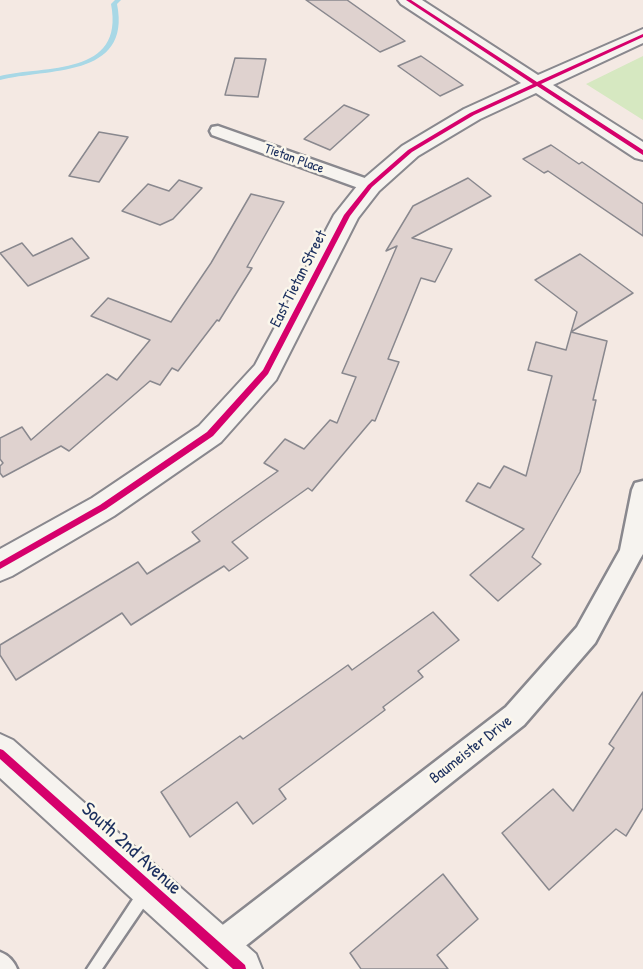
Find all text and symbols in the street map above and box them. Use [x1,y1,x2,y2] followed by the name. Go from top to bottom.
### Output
[262,140,326,178] street label: Tietan Place
[266,227,332,331] street label: East Tietan Street
[426,712,516,788] street label: Baumeister Drive
[76,798,186,900] street label: South 2nd Avenue

